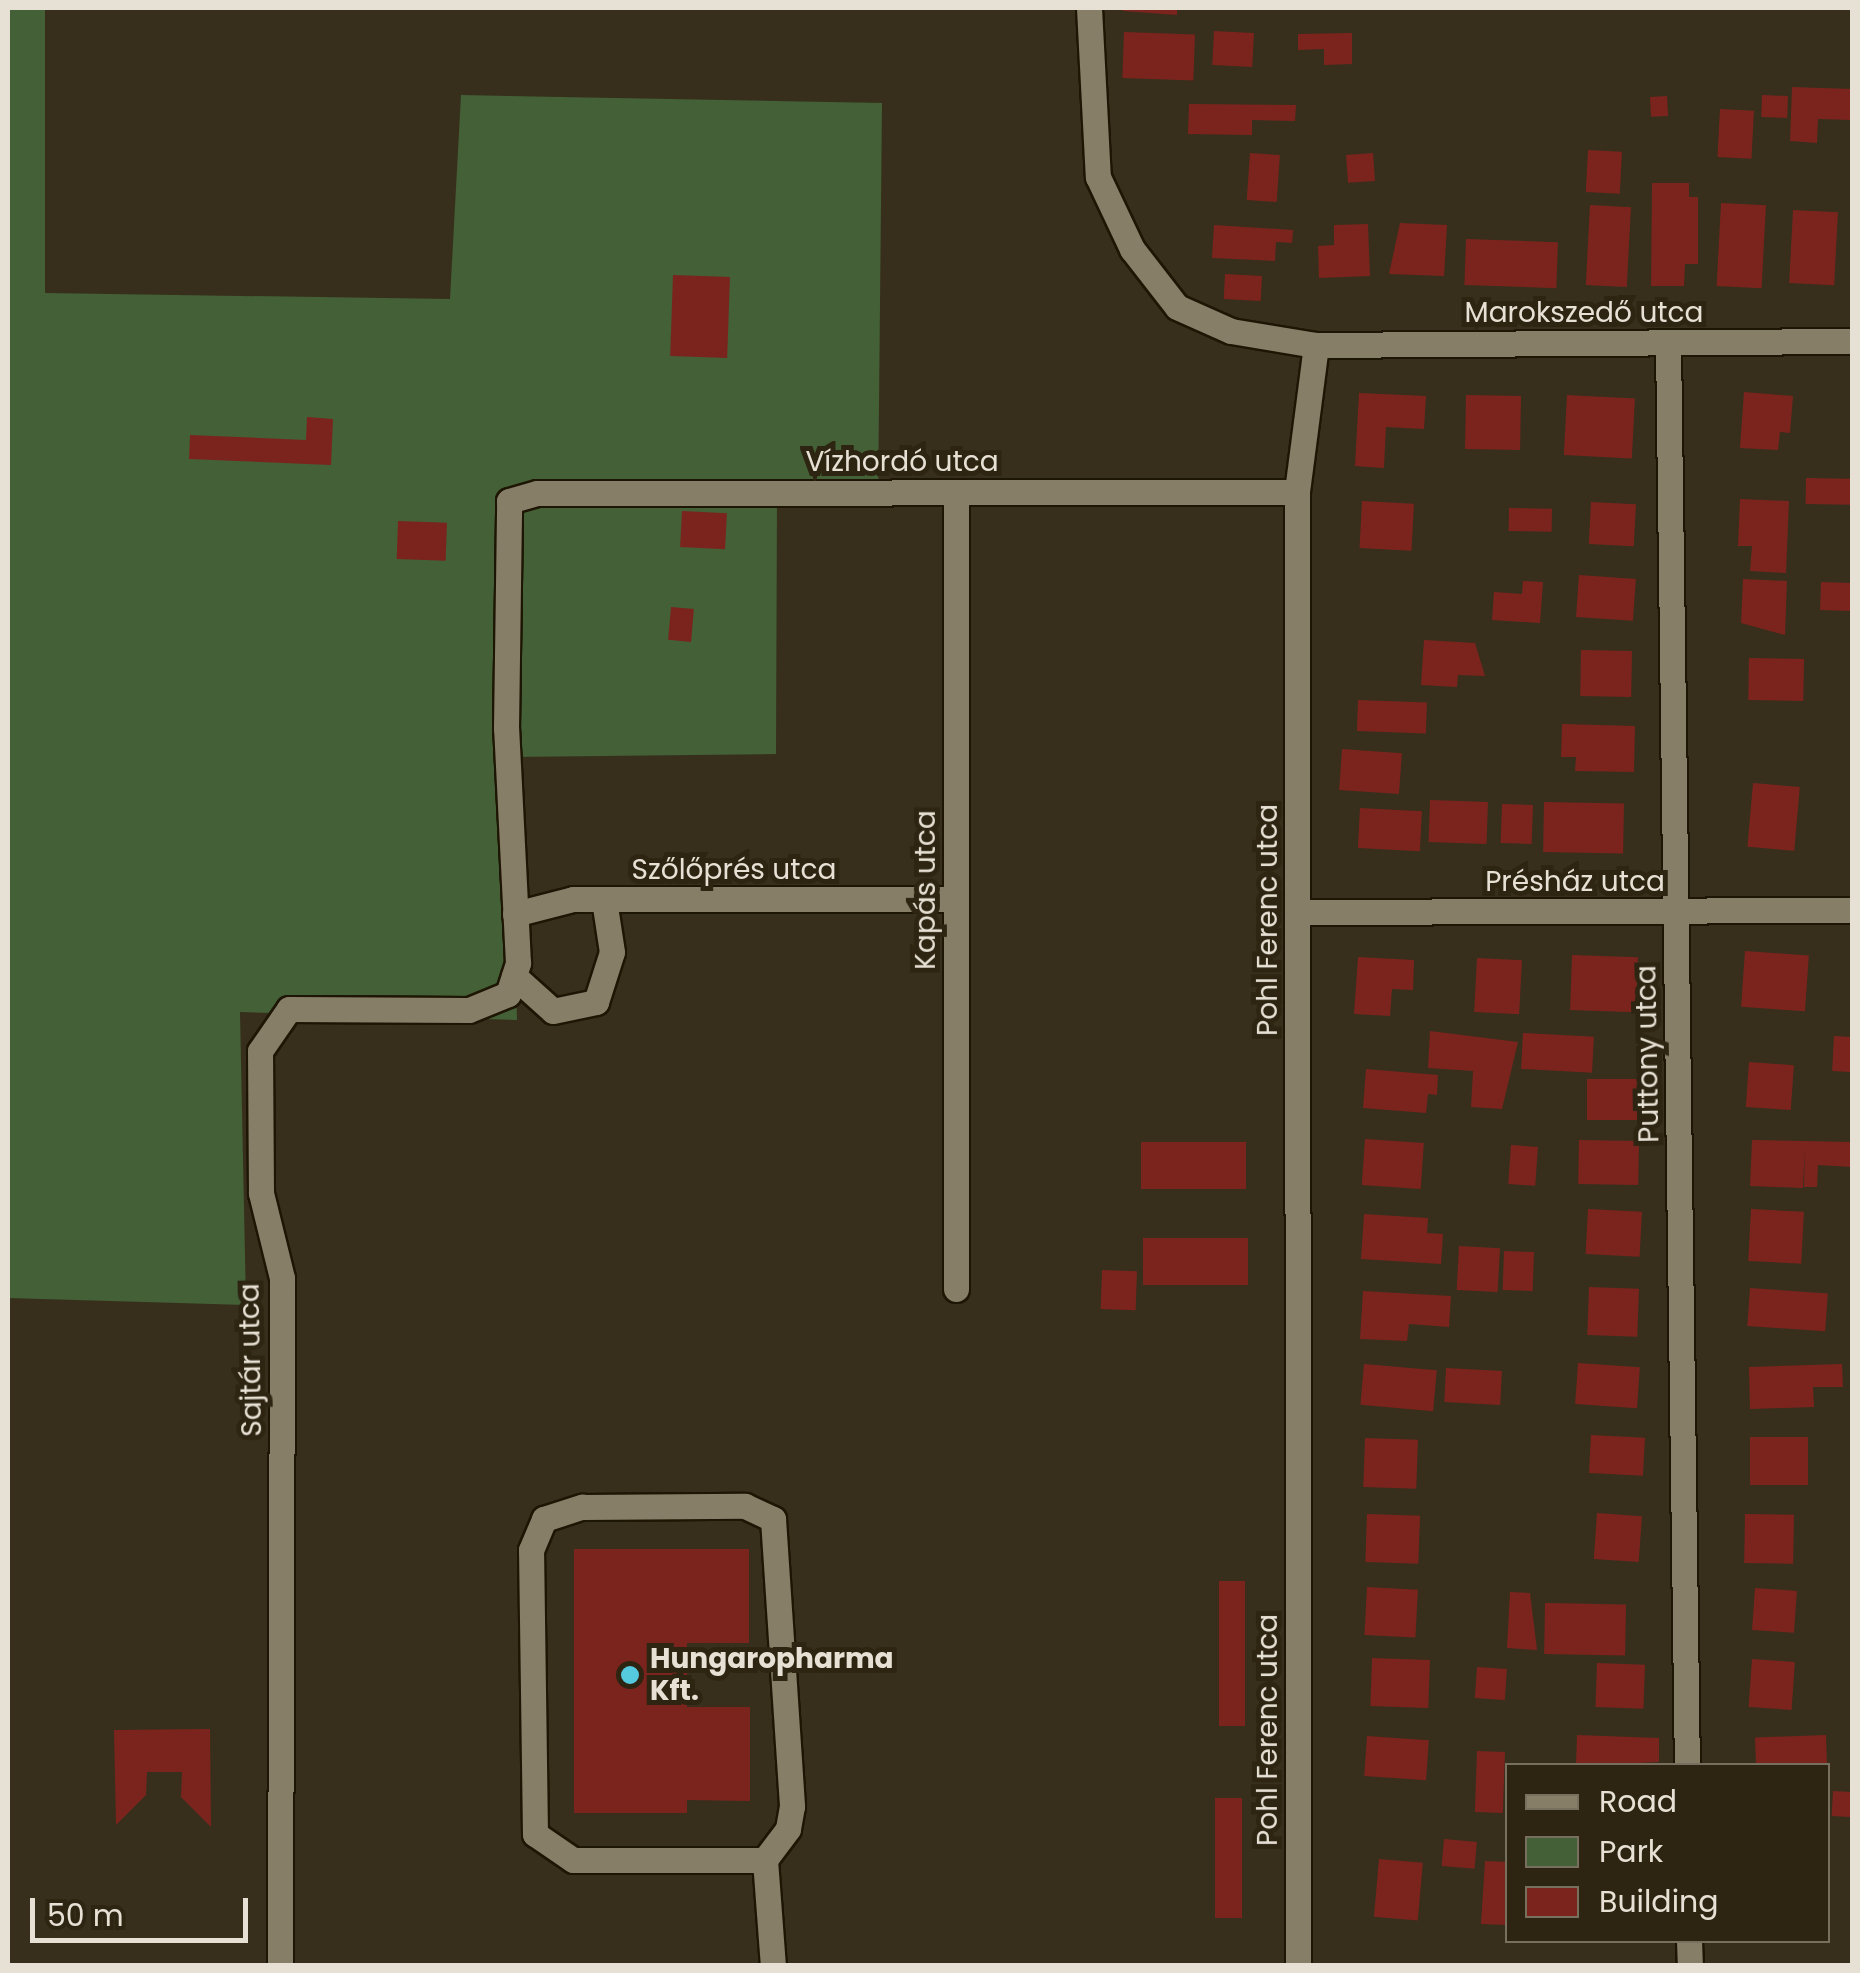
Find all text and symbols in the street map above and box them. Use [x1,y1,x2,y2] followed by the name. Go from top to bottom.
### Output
[1465,296,1703,330] street label: Marokszedő utca
[805,445,999,479] street label: Vízhordó utca
[1251,804,1285,1036] street label: Pohl Ferenc utca
[909,810,943,970] street label: Kapás utca
[632,853,836,887] street label: Szőlőprés utca
[1485,865,1665,899] street label: Présház utca
[1630,965,1666,1143] street label: Puttony utca
[233,1283,269,1437] street label: Sajtár utca
[1251,1614,1285,1846] street label: Pohl Ferenc utca
[650,1642,894,1708] place label: Hungaropharma Kft.
[619,1664,641,1686] marker: Hungaropharma Kft.
[1505,1763,1830,1943] legend
[1599,1780,1677,1823] text: Road
[1599,1830,1663,1873] text: Park
[35,1878,252,1940] scale bar
[1599,1880,1719,1923] text: Building
[47,1894,124,1937] text: 50 m

